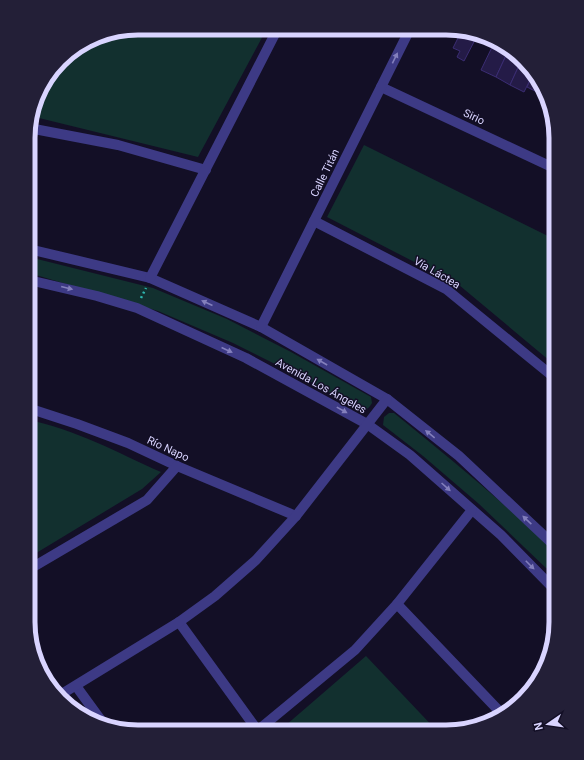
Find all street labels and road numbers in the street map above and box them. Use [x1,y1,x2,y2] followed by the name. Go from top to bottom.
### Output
[461,106,487,128] street label: Sirio
[308,147,342,199] street label: Calle Titán
[411,254,463,292] street label: Vía Láctea
[273,356,369,416] street label: Avenida Los Ángeles
[145,434,191,464] street label: Río Napo

